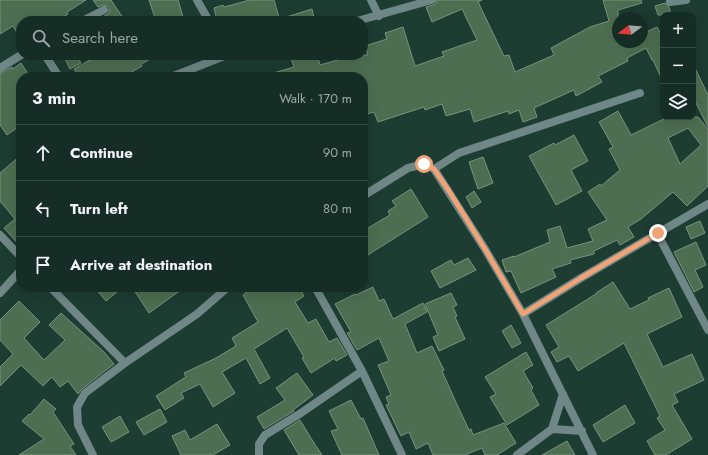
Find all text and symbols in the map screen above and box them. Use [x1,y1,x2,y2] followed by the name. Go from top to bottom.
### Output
[612,12,648,48] north arrow
[660,12,696,120] map controls
[660,12,696,48] button: +
[16,16,368,60] search box
[30,27,52,49] icon: search
[62,27,138,49] text: Search here
[660,48,696,84] button: −
[660,84,696,120] button: layers
[32,86,76,110] text: 3 min
[279,89,352,108] text: Walk · 170 m
[32,142,54,164] icon: ahead
[70,142,133,164] text: Continue
[323,143,352,162] text: 90 m
[415,155,433,173] route start
[32,198,54,220] icon: left
[70,198,128,220] text: Turn left
[323,199,352,218] text: 80 m
[649,224,667,242] route end
[32,254,54,276] icon: arrive
[70,254,212,276] text: Arrive at destination

